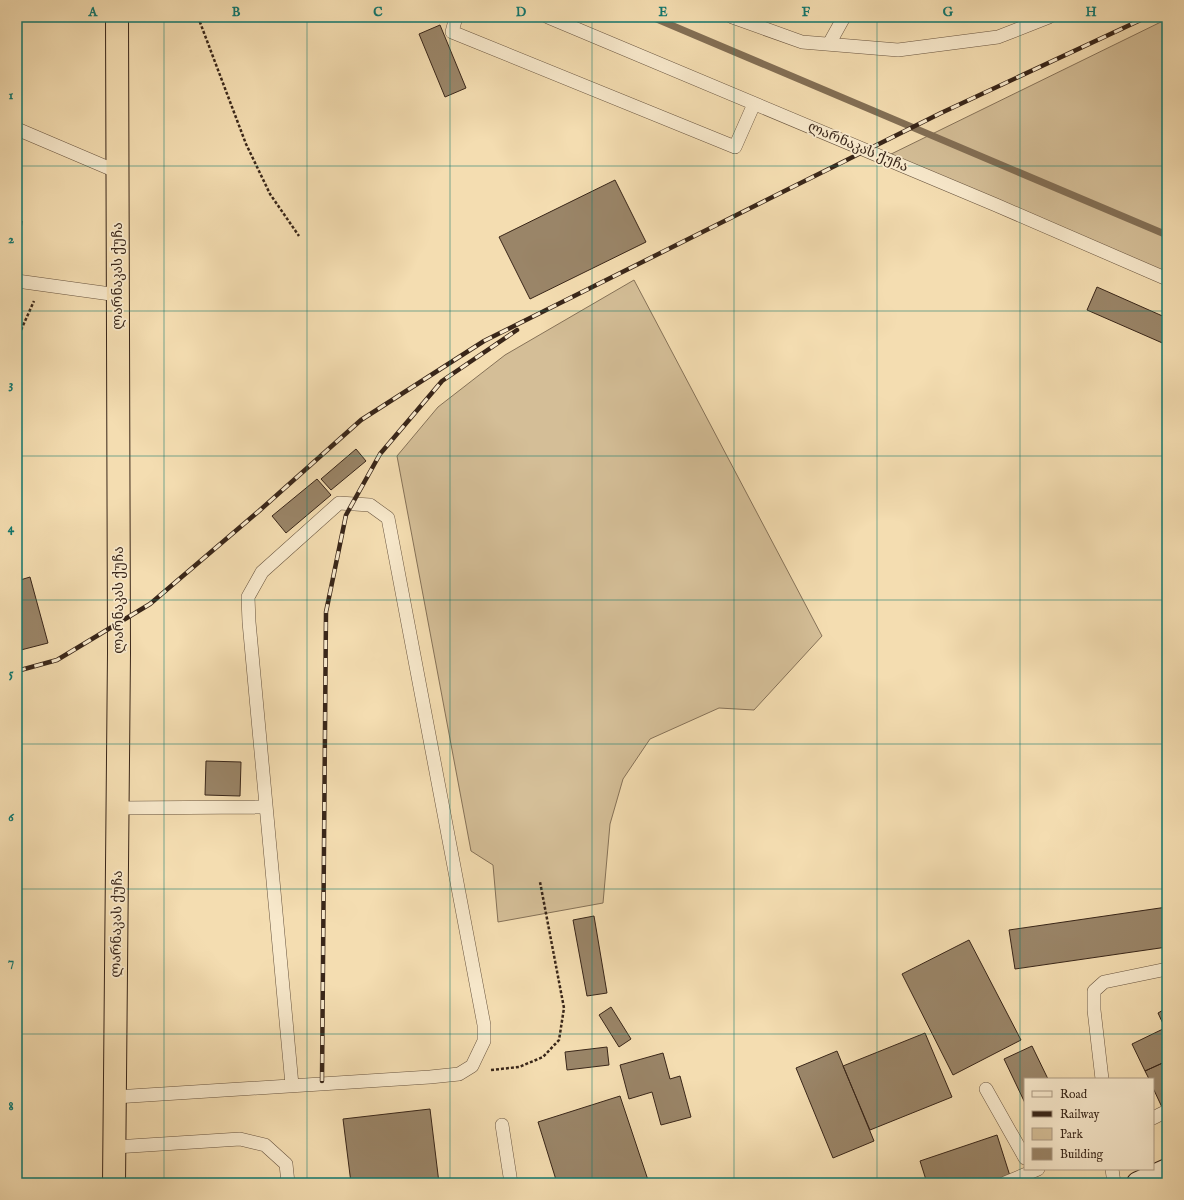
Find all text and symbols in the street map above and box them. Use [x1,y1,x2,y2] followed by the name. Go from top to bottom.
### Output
[88,4,99,21] text: A
[232,4,241,21] text: B
[373,4,383,21] text: C
[516,4,527,21] text: D
[658,4,668,21] text: E
[802,4,811,21] text: F
[943,4,954,21] text: G
[1085,4,1097,21] text: H
[9,87,14,104] text: 1
[805,118,911,176] street label: ლარნაკას ქუჩა
[109,222,127,330] street label: ლარნაკას ქუჩა
[8,231,14,248] text: 2
[9,376,14,393] text: 3
[8,520,15,537] text: 4
[110,546,128,654] street label: ლარნაკას ქუჩა
[9,665,14,682] text: 5
[8,809,14,826] text: 6
[107,870,127,978] street label: ლარნაკას ქუჩა
[8,954,14,971] text: 7
[1024,1078,1154,1170] legend
[1060,1087,1088,1102] text: Road
[8,1098,14,1115] text: 8
[1060,1107,1099,1122] text: Railway
[1060,1127,1083,1142] text: Park
[1060,1147,1104,1162] text: Building

